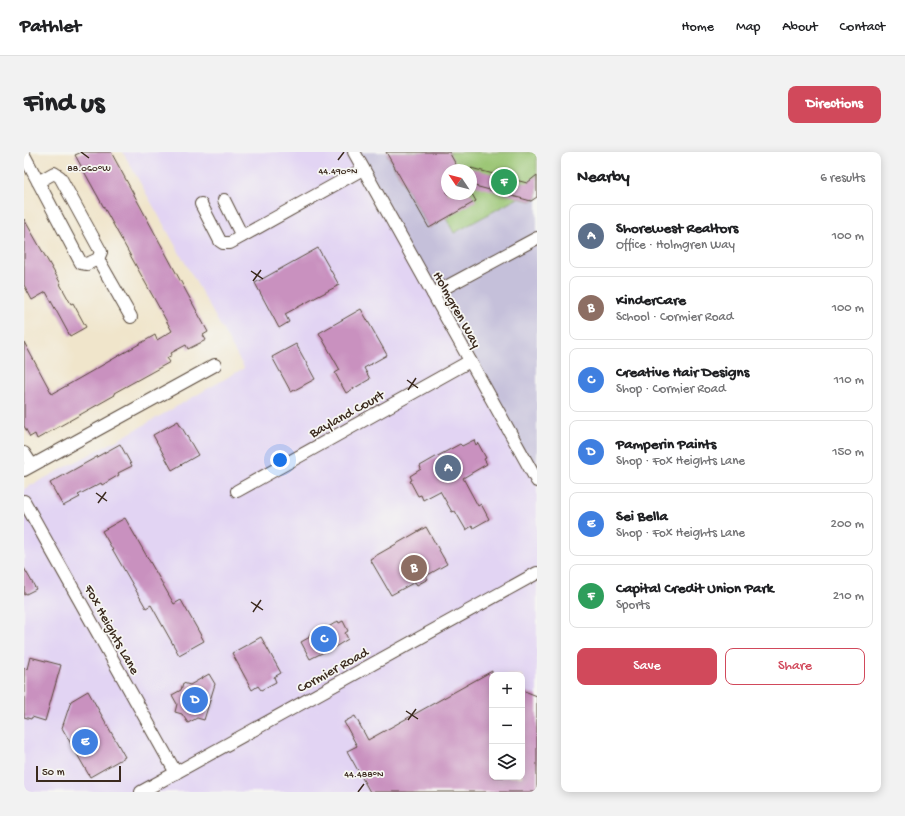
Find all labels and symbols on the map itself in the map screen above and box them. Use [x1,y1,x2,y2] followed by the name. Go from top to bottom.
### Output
[67,163,111,175] text: 88.060°W
[441,164,477,200] north arrow
[318,166,358,178] text: 44.490°N
[491,167,517,197] pin: F
[428,269,484,352] street label: Holmgren Way
[306,387,389,443] street label: Bayland Court
[270,450,290,470] your location
[435,453,461,483] pin: A
[401,553,427,583] pin: B
[79,582,143,679] street label: Fox Heights Lane
[311,624,337,654] pin: C
[295,644,373,698] street label: Cormier Road
[182,685,208,715] pin: D
[72,727,98,757] pin: E
[36,764,121,783] scale bar
[344,769,384,781] text: 44.488°N

